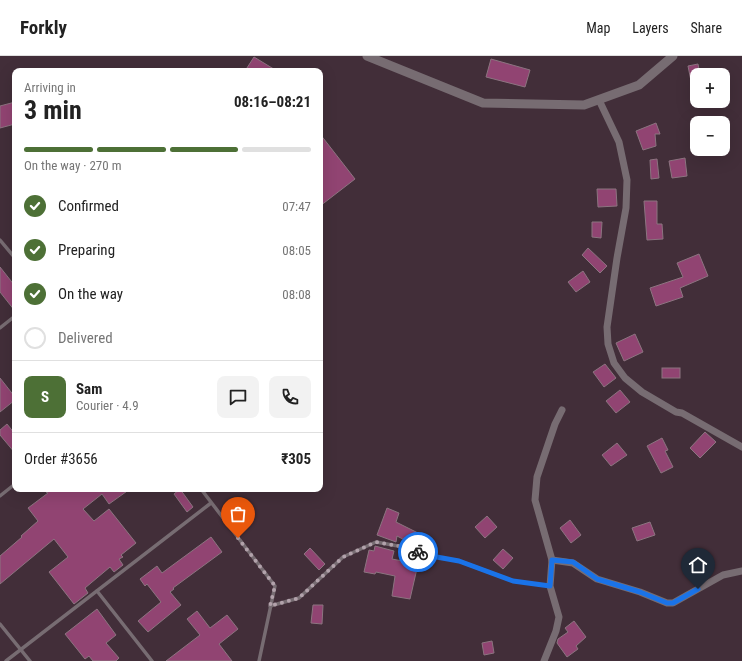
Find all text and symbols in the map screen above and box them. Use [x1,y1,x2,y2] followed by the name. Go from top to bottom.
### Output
[20,16,67,39] text: Forkly
[586,20,610,36] text: Map
[632,20,669,36] text: Layers
[691,20,722,36] text: Share
[690,68,730,156] map controls
[690,68,730,108] button: +
[24,80,76,95] text: Arriving in
[234,93,311,111] text: 08:16–08:21
[24,95,82,125] text: 3 min
[690,116,730,156] button: −
[24,158,121,173] text: On the way · 270 m
[24,195,46,217] icon: check
[58,197,119,215] text: Confirmed
[282,199,311,214] text: 07:47
[24,239,46,261] icon: check
[58,241,115,259] text: Preparing
[282,243,311,258] text: 08:05
[24,283,46,305] icon: check
[58,285,123,303] text: On the way
[282,287,311,302] text: 08:08
[58,329,113,347] text: Delivered
[217,376,259,418] button: chat
[269,376,311,418] button: phone
[76,380,102,398] text: Sam
[41,388,49,406] text: S
[76,398,139,413] text: Courier · 4.9
[24,450,98,468] text: Order #3656
[281,450,311,468] text: ₹305
[221,497,255,538] pin
[227,503,249,525] icon: bag
[398,532,438,572] courier
[407,541,429,563] icon: bike
[681,548,715,589] pin
[687,554,709,576] icon: home

